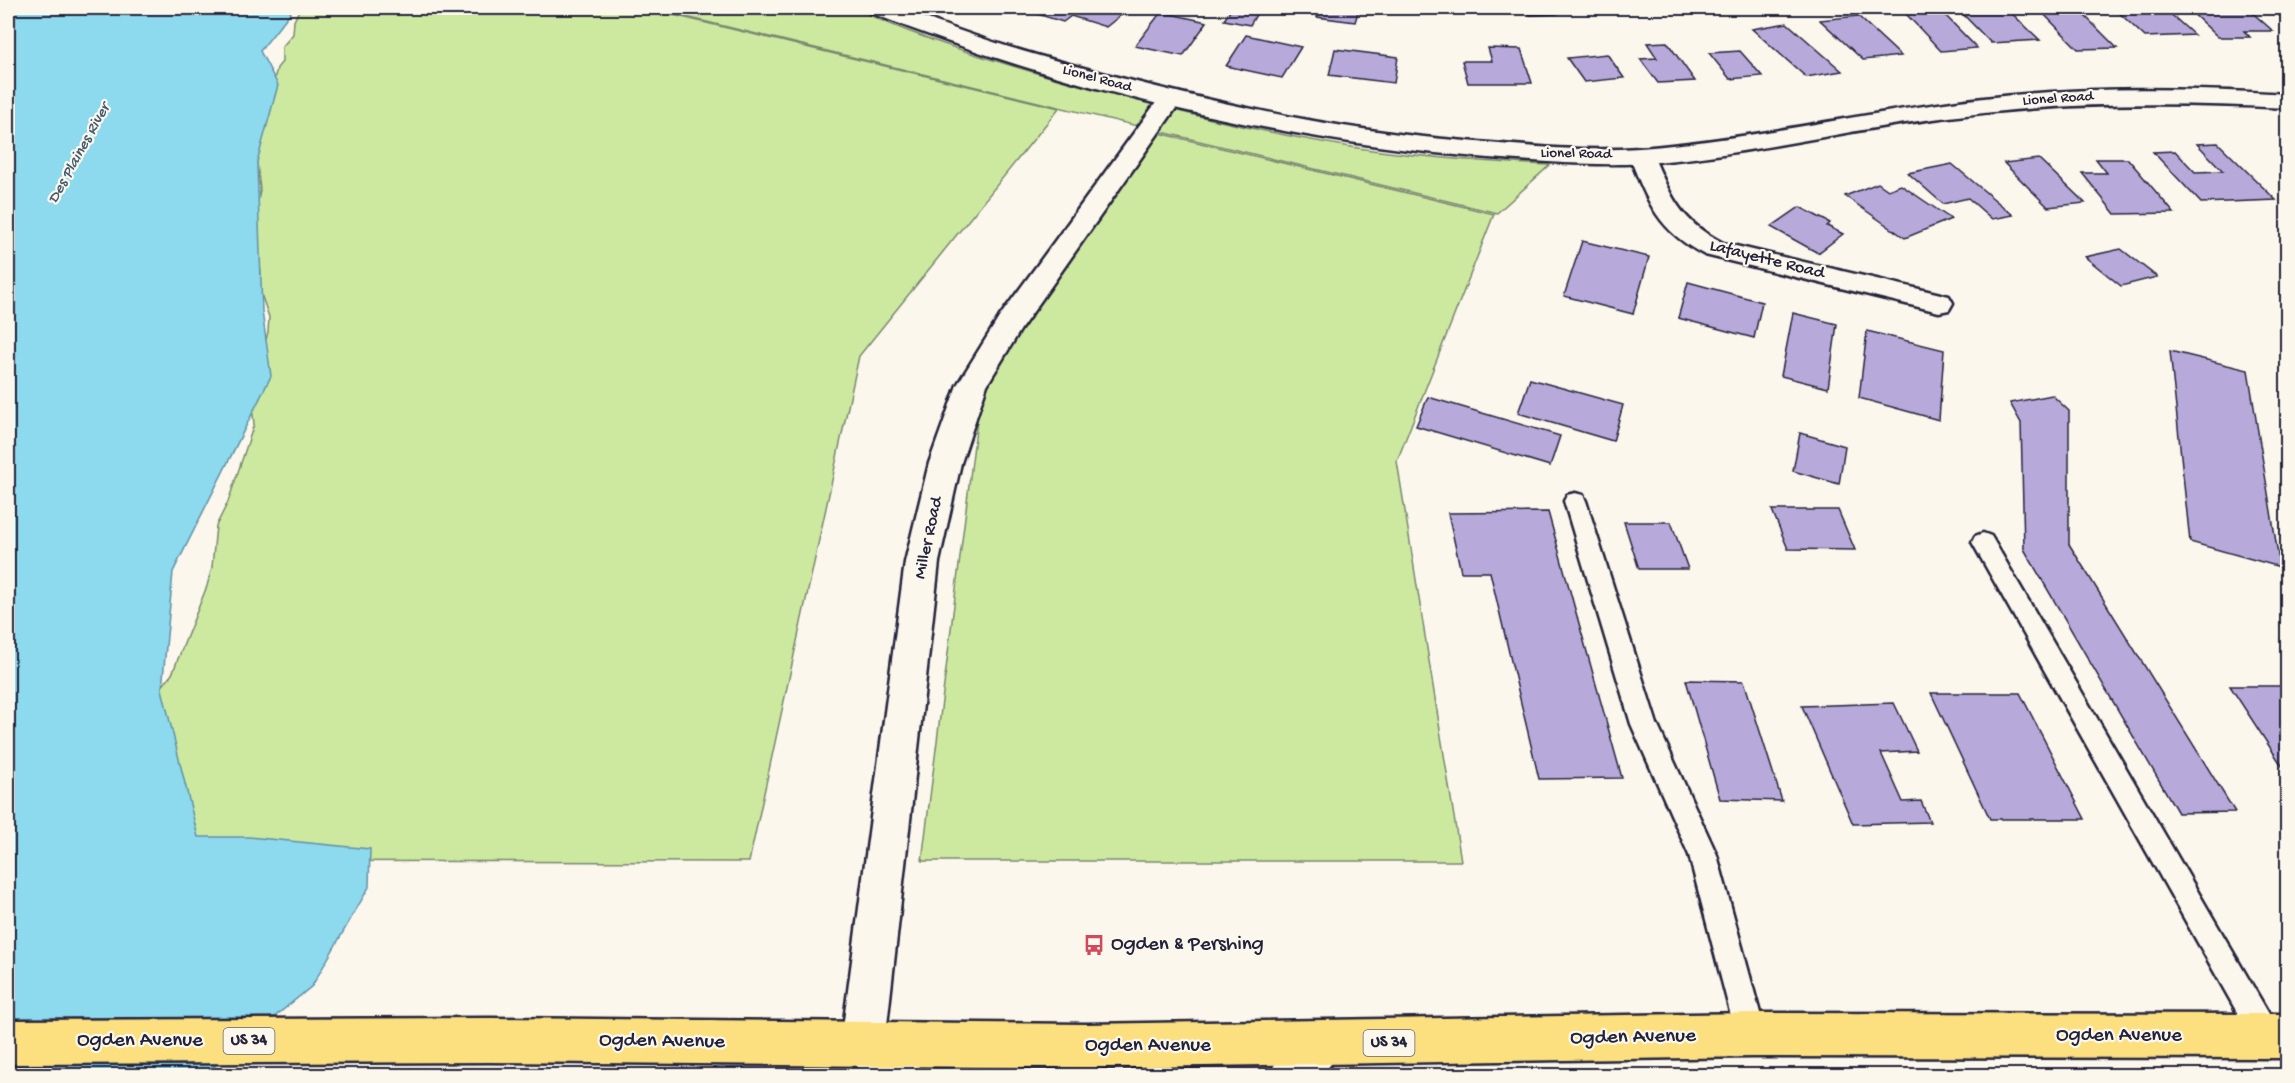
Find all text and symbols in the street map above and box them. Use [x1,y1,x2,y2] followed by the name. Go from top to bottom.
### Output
[1060,61,1135,97] street label: Lionel Road
[2022,87,2095,110] street label: Lionel Road
[45,98,117,207] water label: Des Plaines River
[1540,144,1613,164] street label: Lionel Road
[1707,236,1828,285] street label: Lafayette Road
[910,494,948,581] street label: Miller Road
[1082,933,1106,957] bus stop icon: Ogden & Pershing
[1111,933,1264,958] place label: Ogden & Pershing
[1570,1024,1697,1052] street label: Ogden Avenue
[2056,1024,2183,1049] street label: Ogden Avenue
[224,1028,274,1054] road number: US 34
[599,1028,726,1056] street label: Ogden Avenue
[77,1029,204,1054] street label: Ogden Avenue
[1364,1030,1414,1056] road number: US 34
[1085,1034,1212,1059] street label: Ogden Avenue

